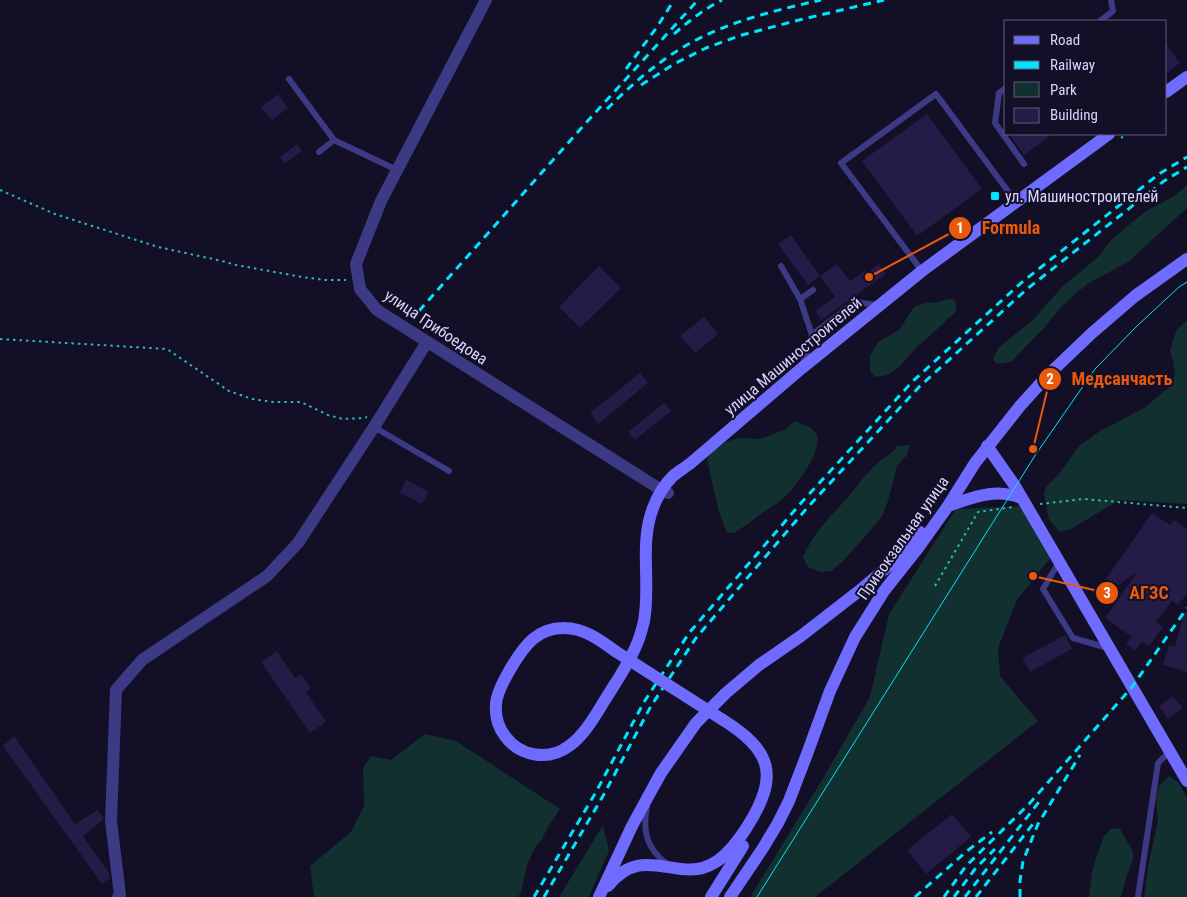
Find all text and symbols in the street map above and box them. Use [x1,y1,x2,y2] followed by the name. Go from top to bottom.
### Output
[1004,20,1167,135] legend
[1050,31,1080,49] text: Road
[1050,56,1095,74] text: Railway
[1050,81,1077,99] text: Park
[1050,106,1098,124] text: Building
[1005,187,1159,206] place label: ул. Машиностроителей
[989,190,1001,202] marker: ул. Машиностроителей
[947,212,1051,245] callout: Formula
[982,217,1040,238] text: Formula
[956,219,964,237] text: 1
[381,286,491,368] street label: улица Грибоедова
[720,293,866,419] street label: улица Машиностроителей
[1037,362,1183,395] callout: Медсанчасть
[1072,368,1173,389] text: Медсанчасть
[1046,370,1054,388] text: 2
[853,473,953,603] street label: Привокзальная улица
[1094,576,1179,609] callout: АГЗС
[1129,582,1169,603] text: АГЗС
[1103,584,1111,602] text: 3

